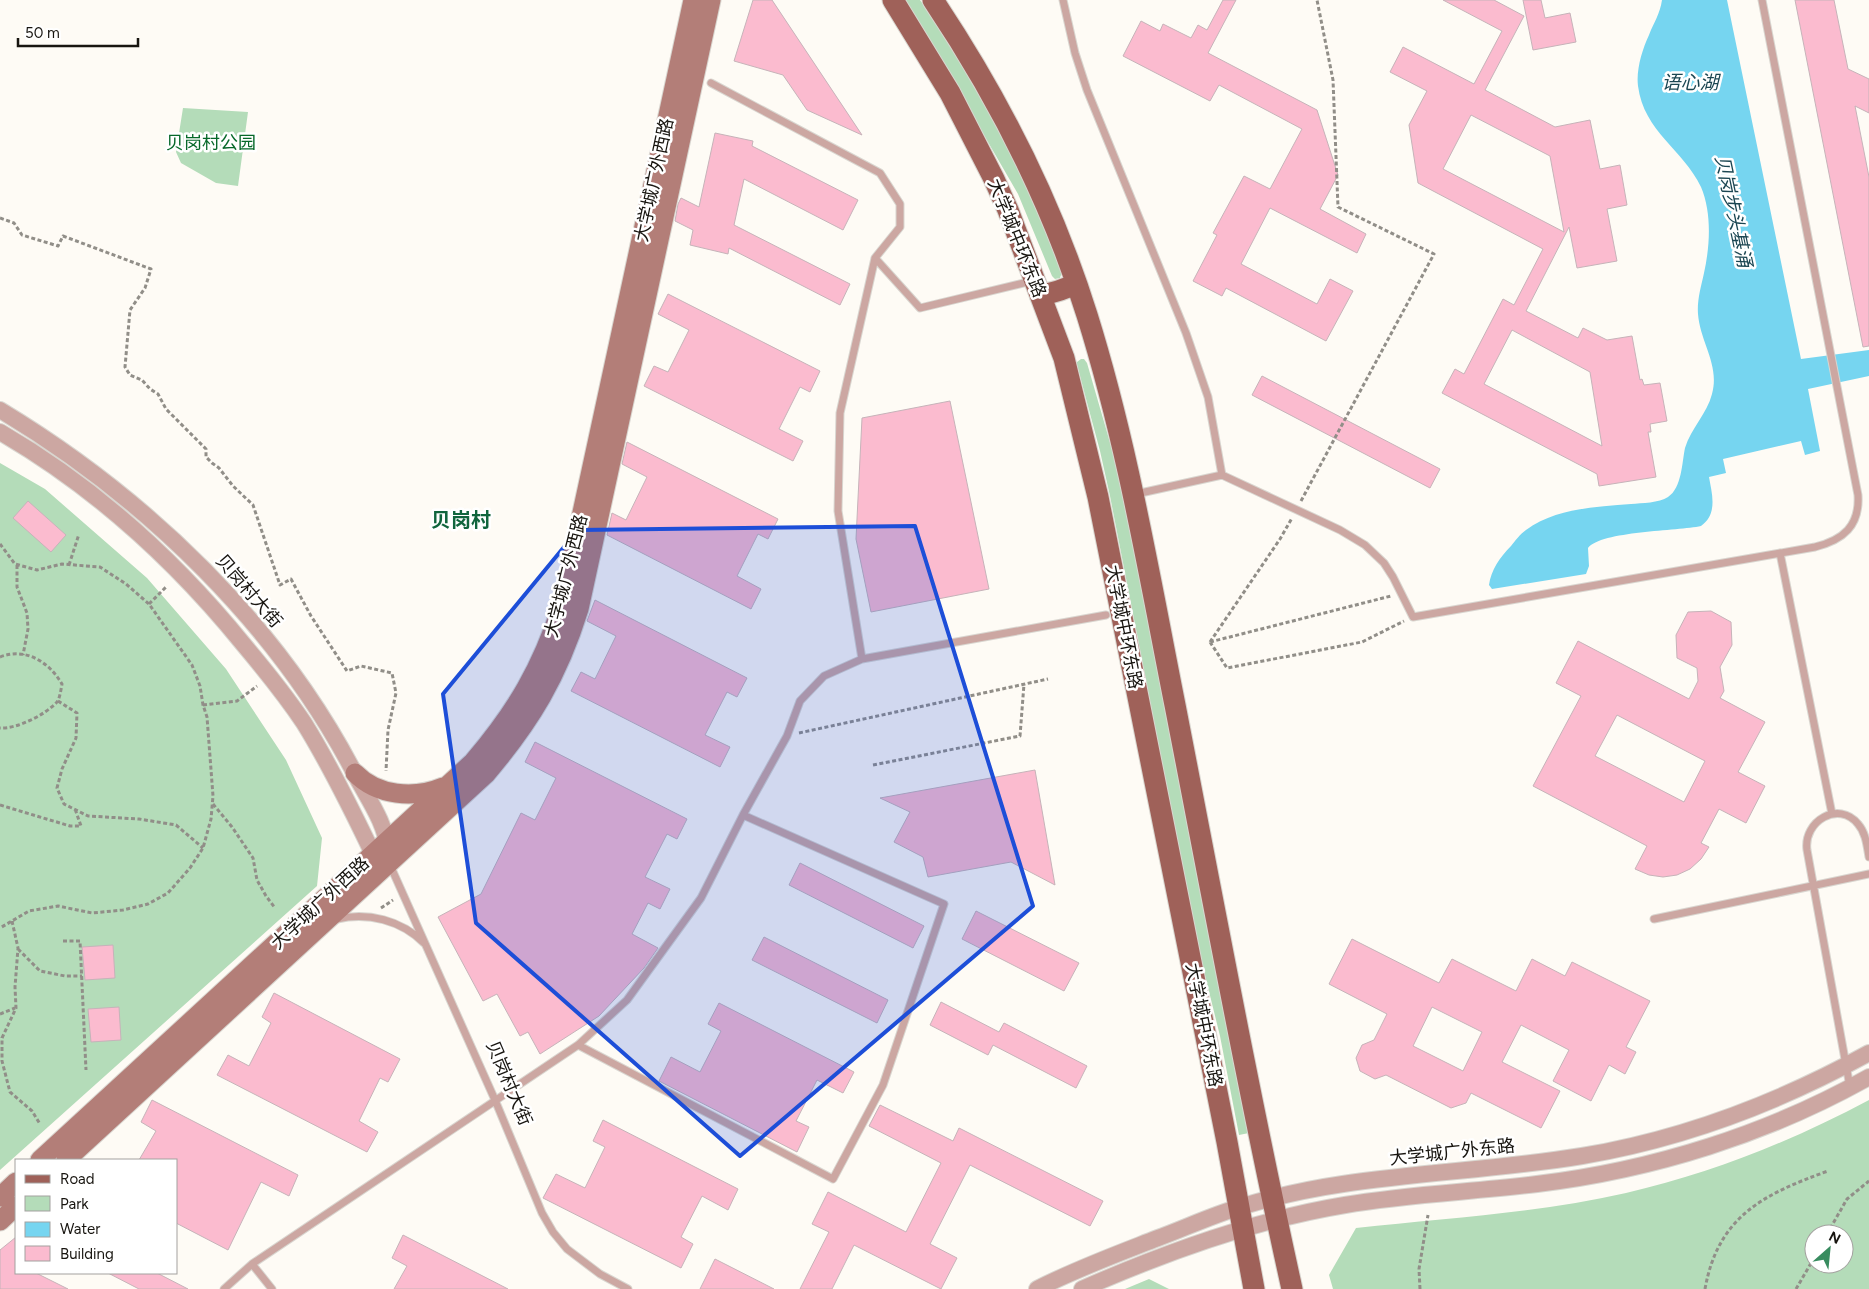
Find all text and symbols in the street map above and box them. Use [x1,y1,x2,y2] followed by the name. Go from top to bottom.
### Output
[18,15,138,47] scale bar
[25,24,60,42] text: 50 m
[1661,71,1721,94] water label: 语心湖
[630,116,678,244] street label: 大学城广外西路
[166,132,256,154] park label: 贝岗村公园
[1710,153,1757,271] water label: 贝岗步头基涌
[983,175,1051,301] street label: 大学城中环东路
[431,508,491,532] district label: 贝岗村
[540,512,592,640] street label: 大学城广外西路
[211,550,287,632] street label: 贝岗村大街
[1101,563,1147,691] street label: 大学城中环东路
[266,852,374,954] street label: 大学城广外西路
[1181,961,1227,1089] street label: 大学城中环东路
[481,1037,537,1129] street label: 贝岗村大街
[1388,1134,1516,1170] street label: 大学城广外东路
[15,1159,178,1274] legend
[60,1170,95,1188] text: Road
[60,1195,89,1213] text: Park
[60,1220,100,1238] text: Water
[1804,1224,1854,1274] north arrow
[1826,1228,1843,1248] text: N
[60,1245,114,1263] text: Building

